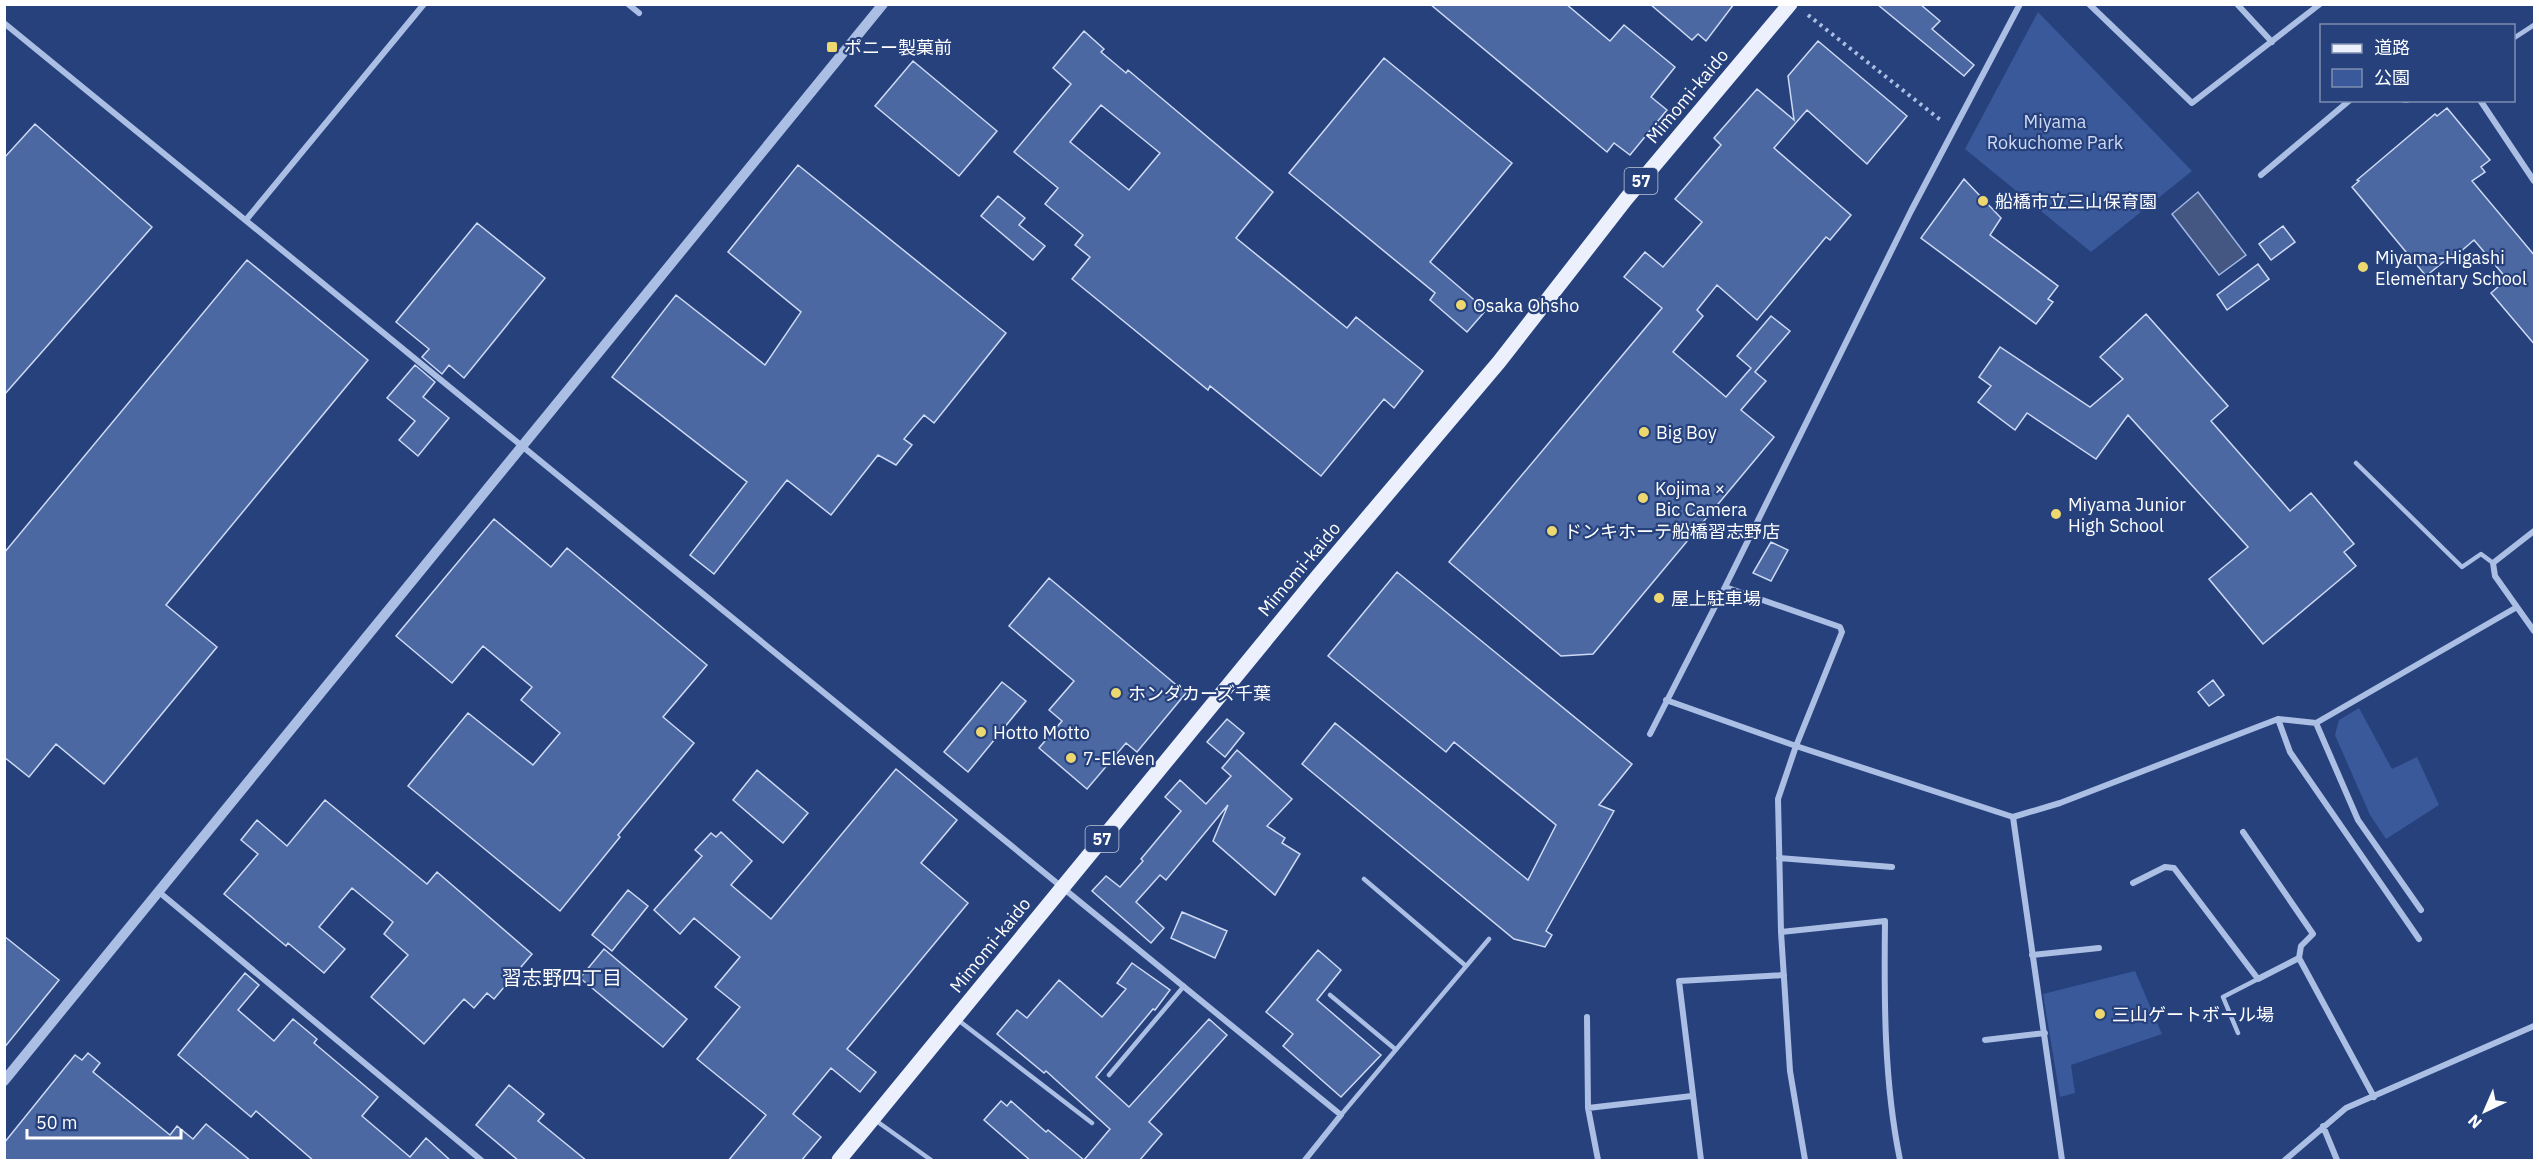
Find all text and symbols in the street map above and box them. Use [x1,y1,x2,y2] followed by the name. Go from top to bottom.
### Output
[2320,24,2515,102] legend
[844,36,952,59] place label: ポニー製菓前
[2374,36,2410,59] text: 道路
[825,40,839,54] marker: ポニー製菓前
[1641,44,1733,148] street label: Mimomi-kaido
[2374,66,2410,89] text: 公園
[1987,110,2124,154] park label: Miyama Rokuchome Park
[1624,168,1658,194] road number: 57
[1995,190,2157,213] place label: 船橋市立三山保育園
[1976,194,1990,208] marker: 船橋市立三山保育園
[2375,246,2527,290] place label: Miyama-Higashi Elementary School
[2356,260,2370,274] marker: Miyama-Higashi Elementary School
[1473,294,1579,317] place label: Osaka Ohsho
[1454,298,1468,312] marker: Osaka Ohsho
[1656,421,1717,444] place label: Big Boy
[1637,425,1651,439] marker: Big Boy
[1655,477,1747,521] place label: Kojima × Bic Camera
[1636,491,1650,505] marker: Kojima × Bic Camera
[2068,493,2186,537] place label: Miyama Junior High School
[2049,507,2063,521] marker: Miyama Junior High School
[1253,517,1345,621] street label: Mimomi-kaido
[1564,520,1780,543] place label: ドンキホーテ船橋習志野店
[1545,524,1559,538] marker: ドンキホーテ船橋習志野店
[1671,587,1761,610] place label: 屋上駐車場
[1652,591,1666,605] marker: 屋上駐車場
[1128,682,1271,705] place label: ホンダカーズ千葉
[1109,686,1123,700] marker: ホンダカーズ千葉
[993,721,1090,744] place label: Hotto Motto
[974,725,988,739] marker: Hotto Motto
[1083,747,1155,770] place label: 7-Eleven
[1064,751,1078,765] marker: 7-Eleven
[1086,826,1118,852] road number: 57
[944,893,1036,997] street label: Mimomi-kaido
[502,964,622,991] district label: 習志野四丁目
[2112,1003,2274,1026] place label: 三山ゲートボール場
[2093,1007,2107,1021] marker: 三山ゲートボール場
[2455,1081,2515,1141] north arrow
[27,1102,182,1140] scale bar
[36,1111,78,1134] text: 50 m
[2463,1111,2486,1133] text: N

